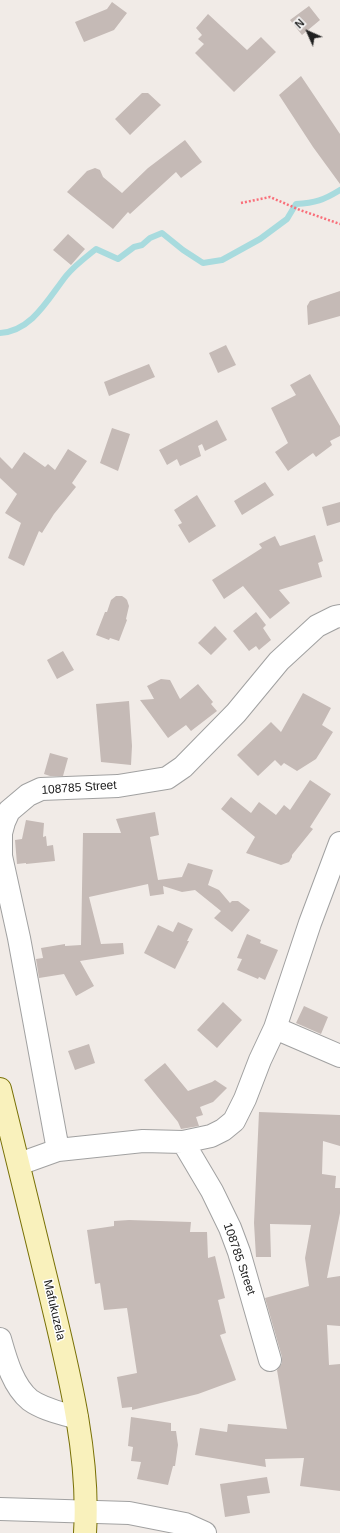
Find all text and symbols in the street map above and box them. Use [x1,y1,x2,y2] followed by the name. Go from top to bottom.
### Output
[288,12,328,52] north arrow
[292,16,307,31] text: N
[41,778,117,798] street label: 108785 Street
[220,1221,258,1297] street label: 108785 Street
[40,1278,68,1342] street label: Mafukuzela

